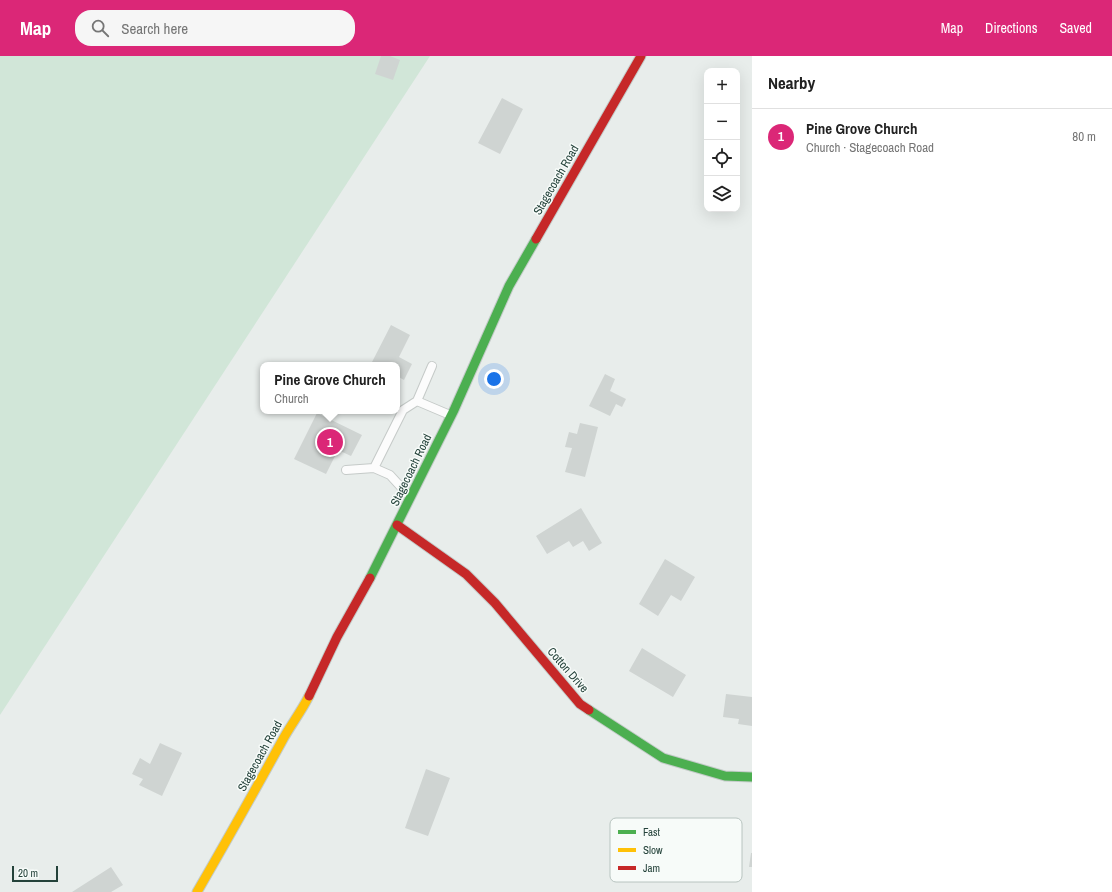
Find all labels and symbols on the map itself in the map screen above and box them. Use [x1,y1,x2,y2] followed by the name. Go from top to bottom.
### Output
[530,142,582,218] street label: Stagecoach Road
[484,369,504,389] your location
[317,427,343,457] pin: 1
[387,431,435,509] street label: Stagecoach Road
[544,644,592,696] street label: Cotton Drive
[234,718,286,794] street label: Stagecoach Road
[610,818,742,882] legend
[643,825,661,839] text: Fast
[643,843,663,857] text: Slow
[643,861,660,875] text: Jam
[12,864,58,883] scale bar

